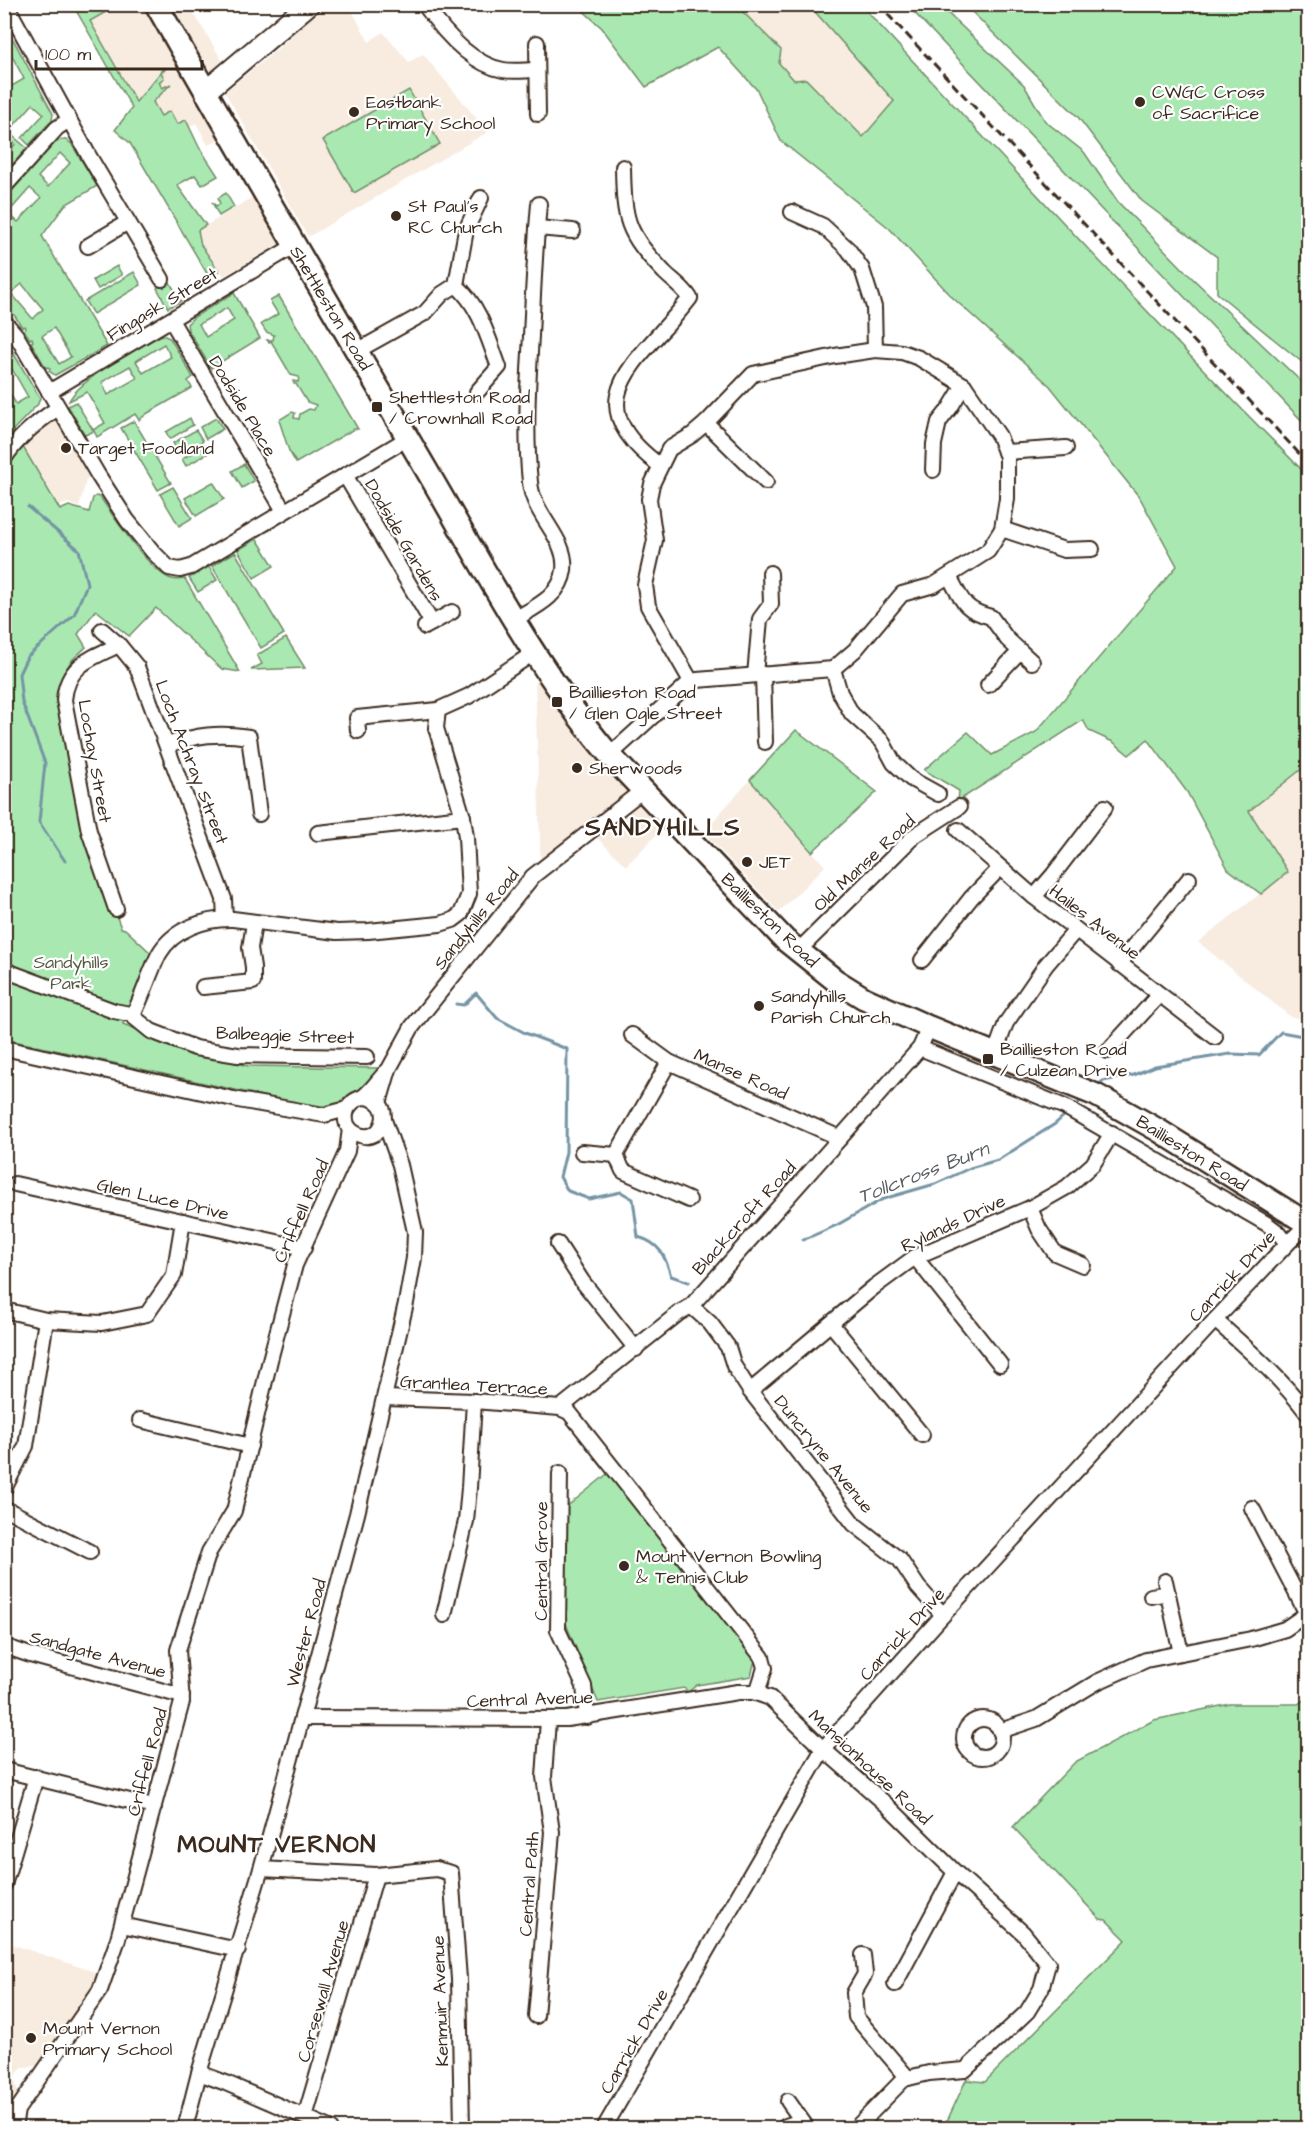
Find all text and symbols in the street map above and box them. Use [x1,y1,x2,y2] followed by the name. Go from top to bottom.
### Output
[36,33,202,71] scale bar
[45,42,91,67] text: 100 m
[1152,80,1265,126] place label: CWGC Cross of Sacrifice
[366,90,495,137] place label: Eastbank Primary School
[1133,95,1147,109] marker: CWGC Cross of Sacrifice
[347,105,361,119] marker: Eastbank Primary School
[408,194,502,240] place label: St Paul's RC Church
[389,209,403,223] marker: St Paul's RC Church
[283,241,378,375] street label: Shettleston Road
[102,261,224,348] street label: Fingask Street
[203,351,283,462] street label: Dodside Place
[389,385,533,431] place label: Shettleston Road / Crownhall Road
[370,400,384,414] marker: Shettleston Road / Crownhall Road
[78,436,214,462] place label: Target Foodland
[59,441,73,455] marker: Target Foodland
[358,474,449,606] street label: Dodside Gardens
[148,677,235,849] street label: Loch Achray Street
[569,680,723,727] place label: Baillieston Road / Glen Ogle Street
[550,695,564,709] marker: Baillieston Road / Glen Ogle Street
[70,698,118,826] street label: Lochay Street
[589,756,682,781] place label: Sherwoods
[570,761,584,775] marker: Sherwoods
[808,809,921,917] street label: Old Manse Road
[584,811,741,845] district label: SANDYHILLS
[759,850,791,875] place label: JET
[740,855,754,869] marker: JET
[428,863,526,976] street label: Sandyhills Road
[715,867,824,973] street label: Baillieston Road
[1044,879,1146,966] street label: Hailes Avenue
[33,950,109,996] park label: Sandyhills Park
[771,984,891,1030] place label: Sandyhills Parish Church
[752,999,766,1013] marker: Sandyhills Parish Church
[215,1021,355,1051] street label: Balbeggie Street
[1000,1037,1128,1083] place label: Baillieston Road / Culzean Drive
[690,1043,792,1106] street label: Manse Road
[981,1052,995,1066] marker: Baillieston Road / Culzean Drive
[1131,1109,1252,1198] street label: Baillieston Road
[854,1134,995,1211] water label: Tollcross Burn
[268,1156,335,1267] street label: Criffell Road
[687,1156,802,1281] street label: Blackcroft Road
[95,1172,232,1227] street label: Glen Luce Drive
[897,1188,1010,1259] street label: Rylands Drive
[1183,1225,1282,1328] street label: Carrick Drive
[399,1369,549,1402] street label: Grantlea Terrace
[767,1390,879,1520] street label: Duncryne Avenue
[529,1501,554,1621] street label: Central Grove
[636,1544,821,1590] place label: Mount Vernon Bowling & Tennis Club
[617,1559,631,1573] marker: Mount Vernon Bowling & Tennis Club
[280,1576,333,1690] street label: Wester Road
[854,1582,951,1686] street label: Carrick Drive
[27,1624,169,1686] street label: Sandgate Avenue
[466,1685,594,1714] street label: Central Avenue
[803,1704,936,1831] street label: Mansionhouse Road
[121,1705,174,1819] street label: Criffell Road
[177,1828,377,1862] district label: MOUNT VERNON
[513,1831,546,1937] street label: Central Path
[291,1917,356,2065] street label: Corsewall Avenue
[426,1935,455,2067] street label: Kenmuir Avenue
[594,1984,675,2098] street label: Carrick Drive
[43,2016,172,2063] place label: Mount Vernon Primary School
[24,2031,38,2045] marker: Mount Vernon Primary School

